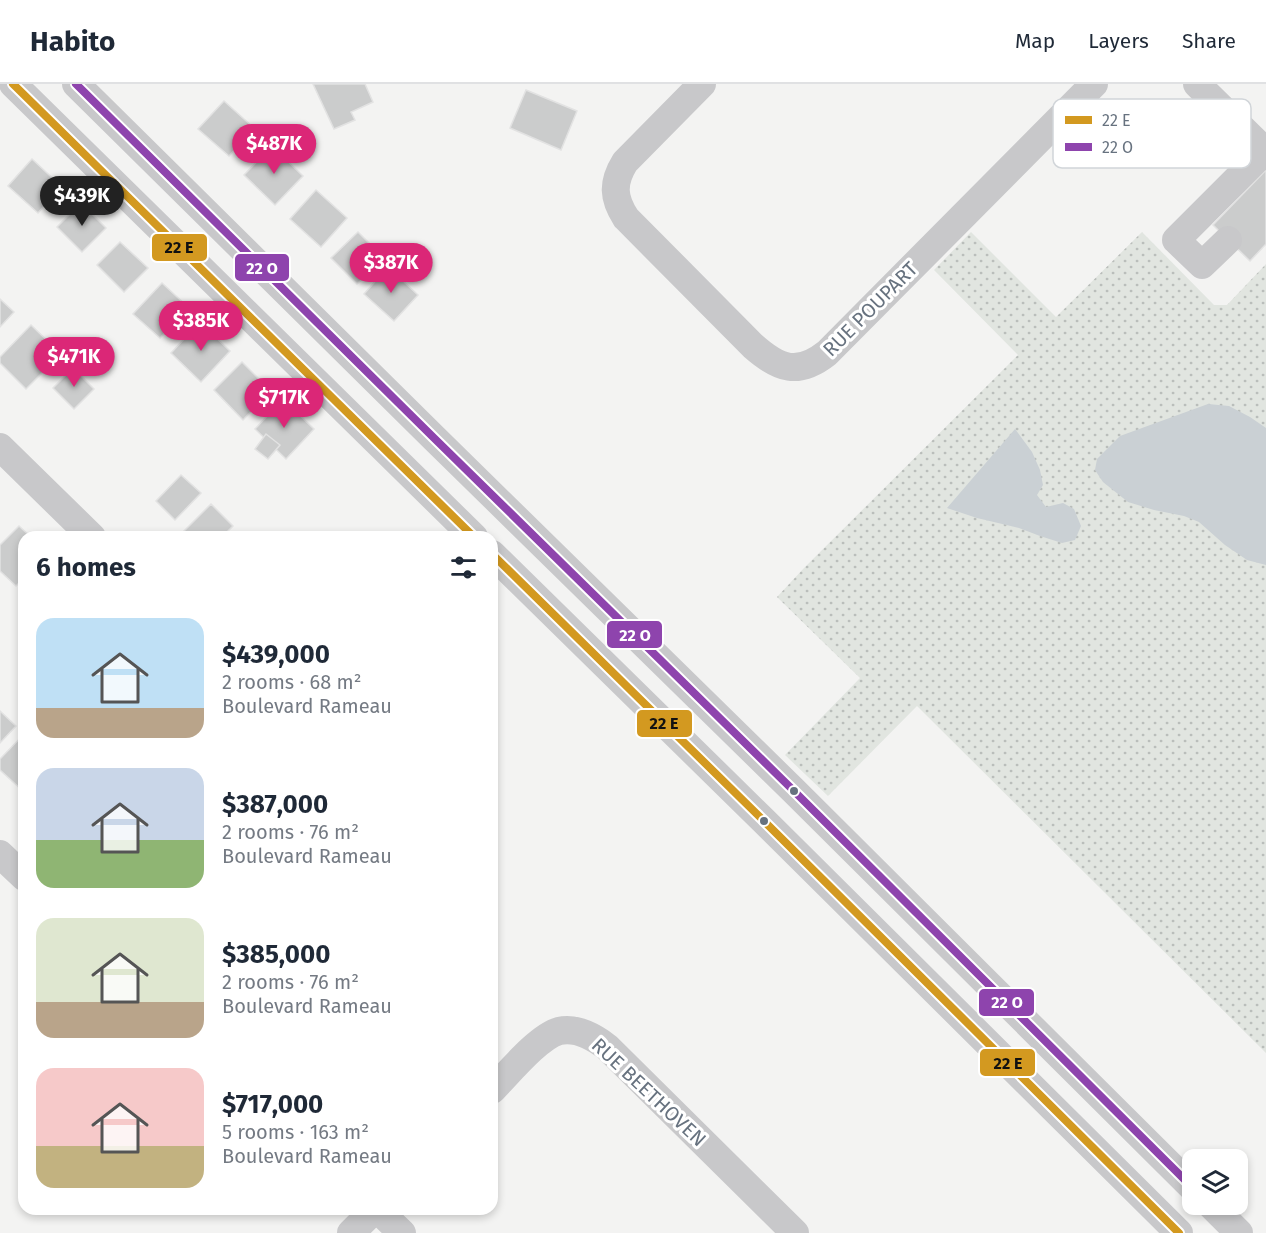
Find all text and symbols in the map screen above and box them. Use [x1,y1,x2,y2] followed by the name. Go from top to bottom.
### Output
[30,25,115,58] text: Habito
[1015,28,1055,54] text: Map
[1088,28,1149,54] text: Layers
[1182,28,1236,54] text: Share
[1053,99,1251,168] legend
[1102,111,1131,130] text: 22 E
[232,124,316,175] pin: $487K
[246,131,302,155] text: $487K
[1102,138,1133,157] text: 22 O
[40,176,124,227] pin: $439K
[54,183,110,207] text: $439K
[151,233,208,262] line badge: 22 E
[165,238,193,257] text: 22 E
[349,243,433,294] pin: $387K
[364,250,418,274] text: $387K
[234,253,290,282] line badge: 22 O
[818,256,923,361] street label: RUE POUPART
[246,259,278,278] text: 22 O
[159,301,243,352] pin: $385K
[173,308,229,332] text: $385K
[32,337,116,388] pin: $471K
[48,344,100,368] text: $471K
[242,378,326,429] pin: $717K
[259,385,309,409] text: $717K
[447,551,480,584] icon: filters
[36,552,136,583] text: 6 homes
[606,620,663,649] line badge: 22 O
[619,626,651,645] text: 22 O
[222,639,330,670] text: $439,000
[84,642,156,714] icon: home
[222,670,362,694] text: 2 rooms · 68 m²
[222,694,392,718] text: Boulevard Rameau
[636,709,693,738] line badge: 22 E
[650,714,678,733] text: 22 E
[788,785,800,797] unlabelled marker
[222,789,328,820] text: $387,000
[84,792,156,864] icon: home
[758,815,770,827] unlabelled marker
[222,820,359,844] text: 2 rooms · 76 m²
[222,844,392,868] text: Boulevard Rameau
[222,939,330,970] text: $385,000
[84,942,156,1014] icon: home
[222,970,359,994] text: 2 rooms · 76 m²
[978,988,1035,1017] line badge: 22 O
[991,993,1023,1012] text: 22 O
[222,994,392,1018] text: Boulevard Rameau
[587,1033,711,1151] street label: RUE BEETHOVEN
[979,1048,1036,1077] line badge: 22 E
[994,1054,1022,1073] text: 22 E
[222,1089,323,1120] text: $717,000
[84,1092,156,1164] icon: home
[222,1120,369,1144] text: 5 rooms · 163 m²
[222,1144,392,1168] text: Boulevard Rameau
[1182,1149,1248,1215] map controls
[1182,1149,1248,1215] button: layers

